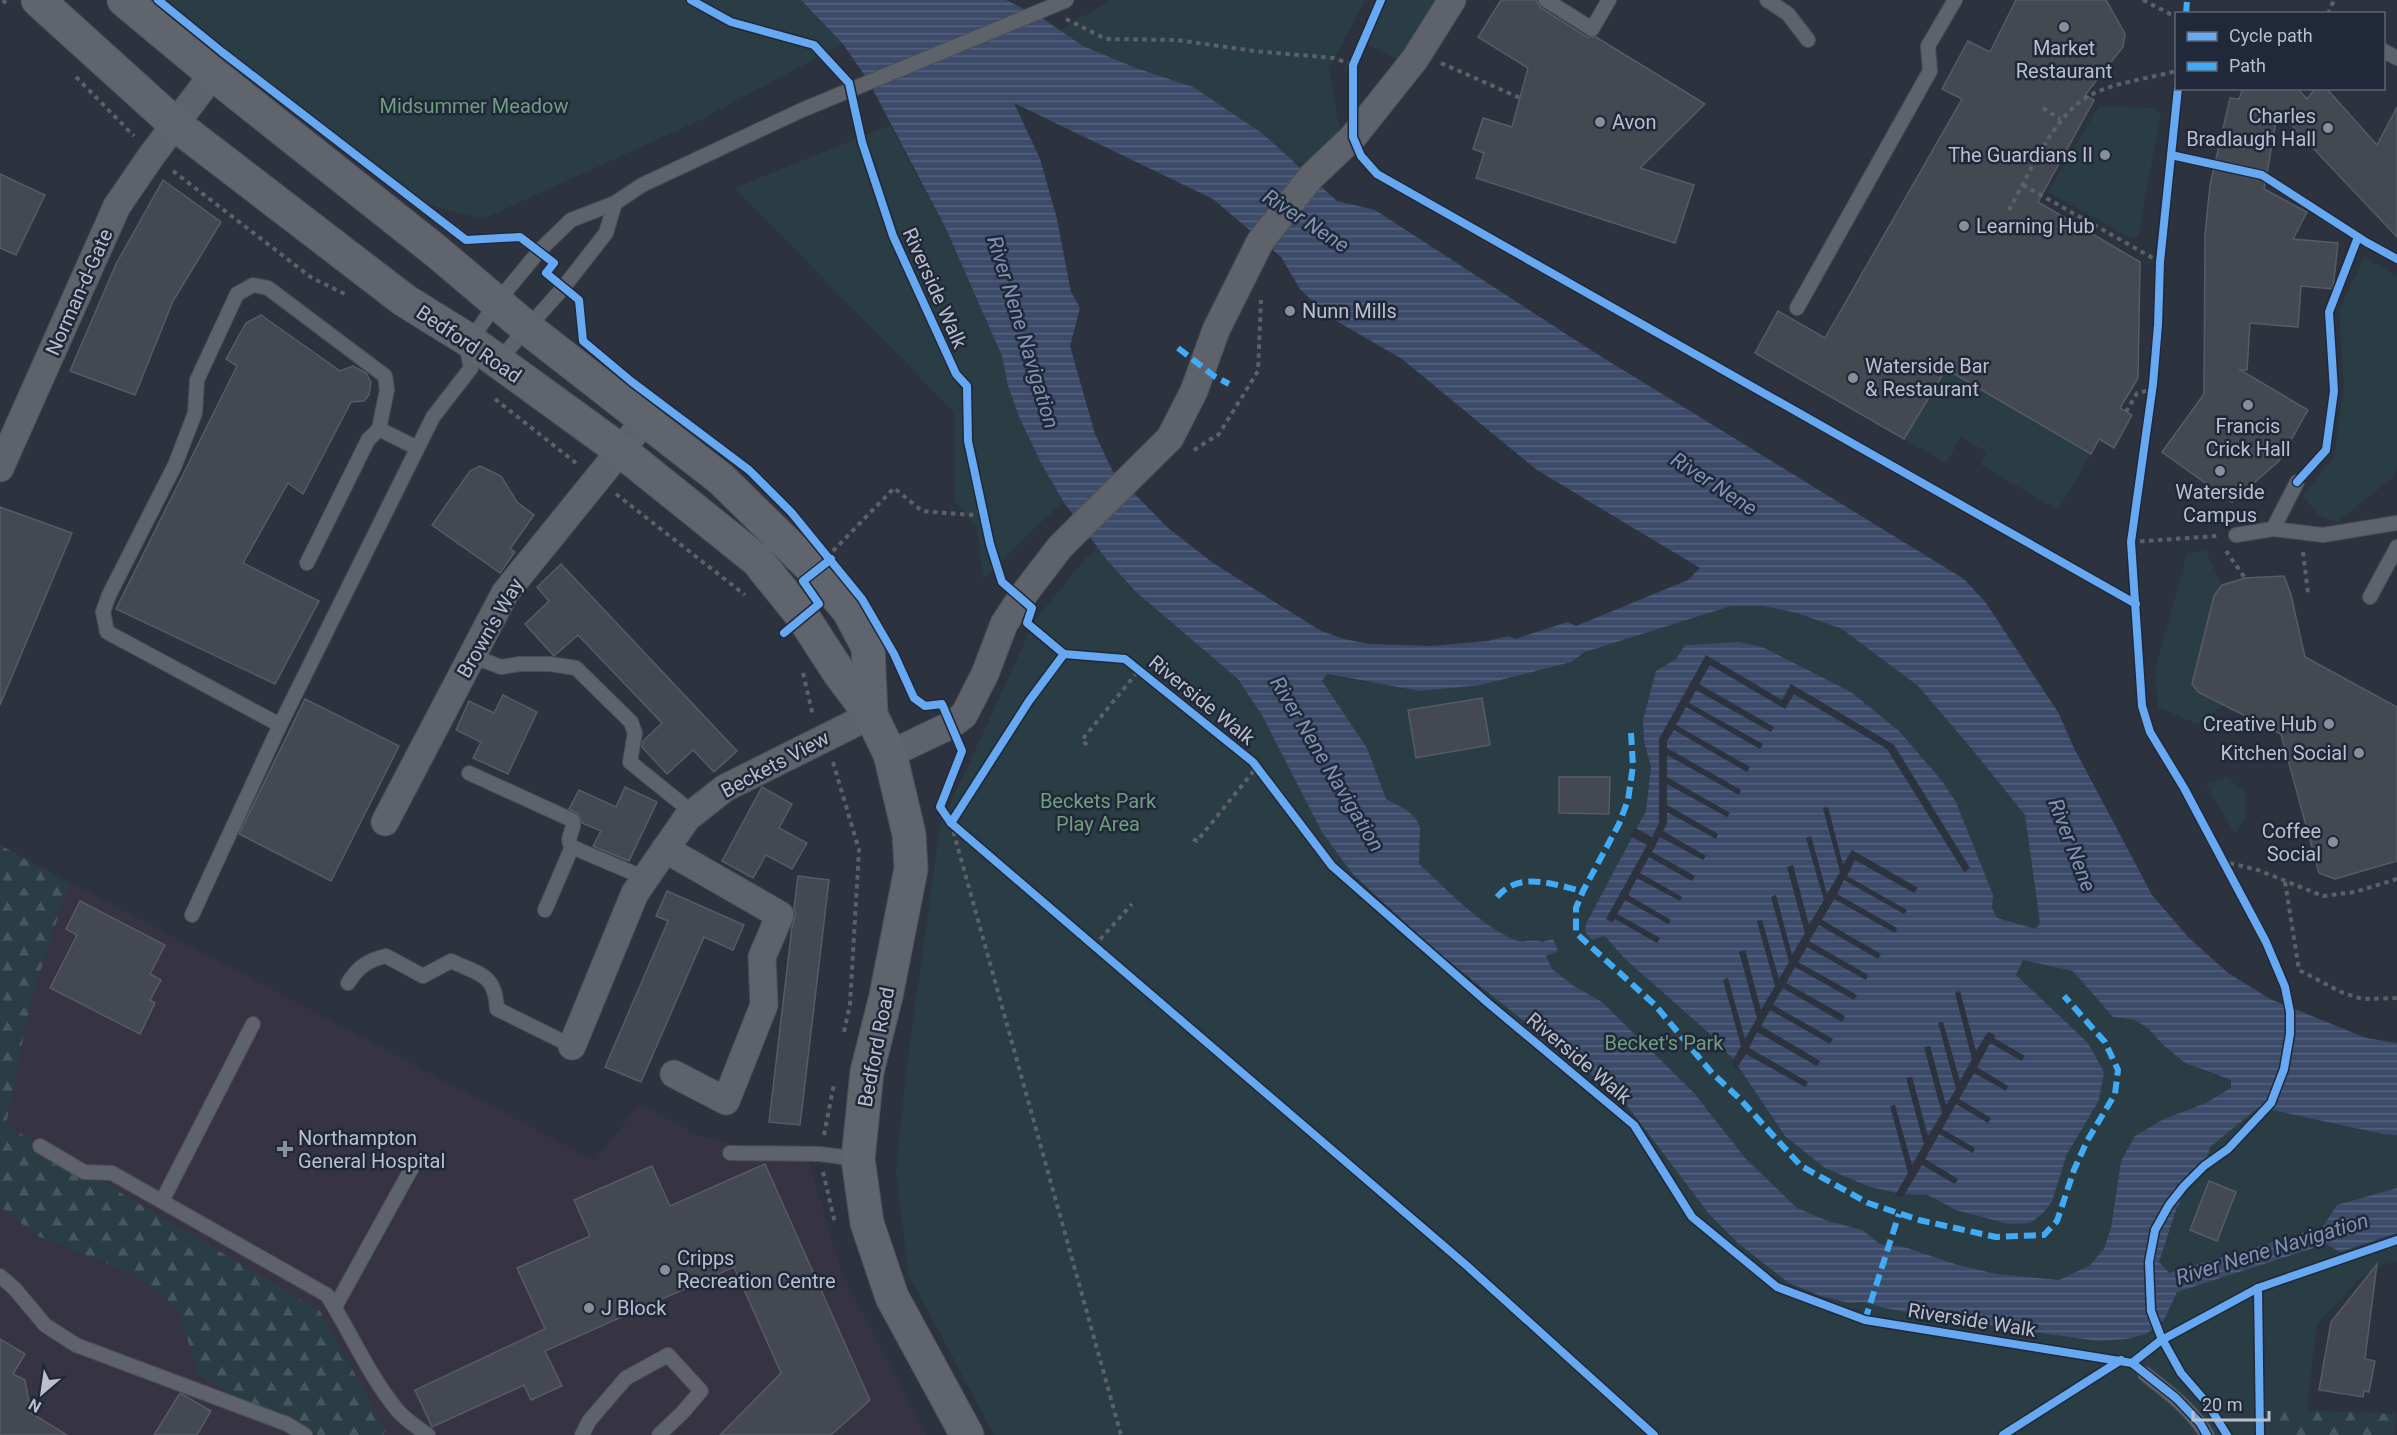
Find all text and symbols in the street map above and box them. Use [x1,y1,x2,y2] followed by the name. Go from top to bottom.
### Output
[2175,12,2385,90] legend
[2057,20,2071,34] marker: Market Restaurant
[2229,25,2313,46] text: Cycle path
[2016,36,2112,83] place label: Market Restaurant
[2229,55,2266,76] text: Path
[379,94,569,118] park label: Midsummer Meadow
[2186,104,2316,151] place label: Charles Bradlaugh Hall
[1612,110,1657,134] place label: Avon
[1593,115,1607,129] marker: Avon
[2321,121,2335,135] marker: Charles Bradlaugh Hall
[1948,143,2093,167] place label: The Guardians II
[2098,148,2112,162] marker: The Guardians II
[1259,184,1354,258] water label: River Nene
[1976,214,2095,238] place label: Learning Hub
[1957,219,1971,233] marker: Learning Hub
[898,224,973,353] street label: Riverside Walk
[40,225,118,359] street label: Norman-d-Gate
[982,233,1064,431] water label: River Nene Navigation
[1302,299,1397,323] place label: Nunn Mills
[412,300,526,388] street label: Bedford Road
[1283,304,1297,318] marker: Nunn Mills
[1865,354,1990,401] place label: Waterside Bar & Restaurant
[1846,371,1860,385] marker: Waterside Bar & Restaurant
[2241,398,2255,412] marker: Francis Crick Hall
[2205,414,2291,461] place label: Francis Crick Hall
[1667,447,1762,521] water label: River Nene
[2213,464,2227,478] marker: Waterside Campus
[2175,480,2265,527] place label: Waterside Campus
[452,573,528,682] street label: Brown's Way
[1144,650,1261,751] street label: Riverside Walk
[1265,672,1389,856] water label: River Nene Navigation
[2203,712,2317,736] place label: Creative Hub
[2322,717,2336,731] marker: Creative Hub
[717,725,833,803] street label: Beckets View
[2221,741,2347,765] place label: Kitchen Social
[2352,746,2366,760] marker: Kitchen Social
[1040,789,1157,836] park label: Beckets Park Play Area
[2043,795,2101,895] water label: River Nene
[2262,819,2321,866] place label: Coffee Social
[2326,835,2340,849] marker: Coffee Social
[853,985,899,1109] street label: Bedford Road
[1522,1007,1637,1109] street label: Riverside Walk
[1605,1031,1724,1055] park label: Becket's Park
[298,1126,445,1173] place label: Northampton General Hospital
[276,1140,294,1158] marker: Northampton General Hospital
[2173,1208,2371,1290] water label: River Nene Navigation
[677,1246,836,1293] place label: Cripps Recreation Centre
[658,1263,672,1277] marker: Cripps Recreation Centre
[601,1296,667,1320] place label: J Block
[1906,1298,2039,1342] street label: Riverside Walk
[582,1301,596,1315] marker: J Block
[12,1363,72,1423] north arrow
[2193,1384,2270,1422] scale bar
[2202,1394,2242,1415] text: 20 m
[25,1395,45,1417] text: N

